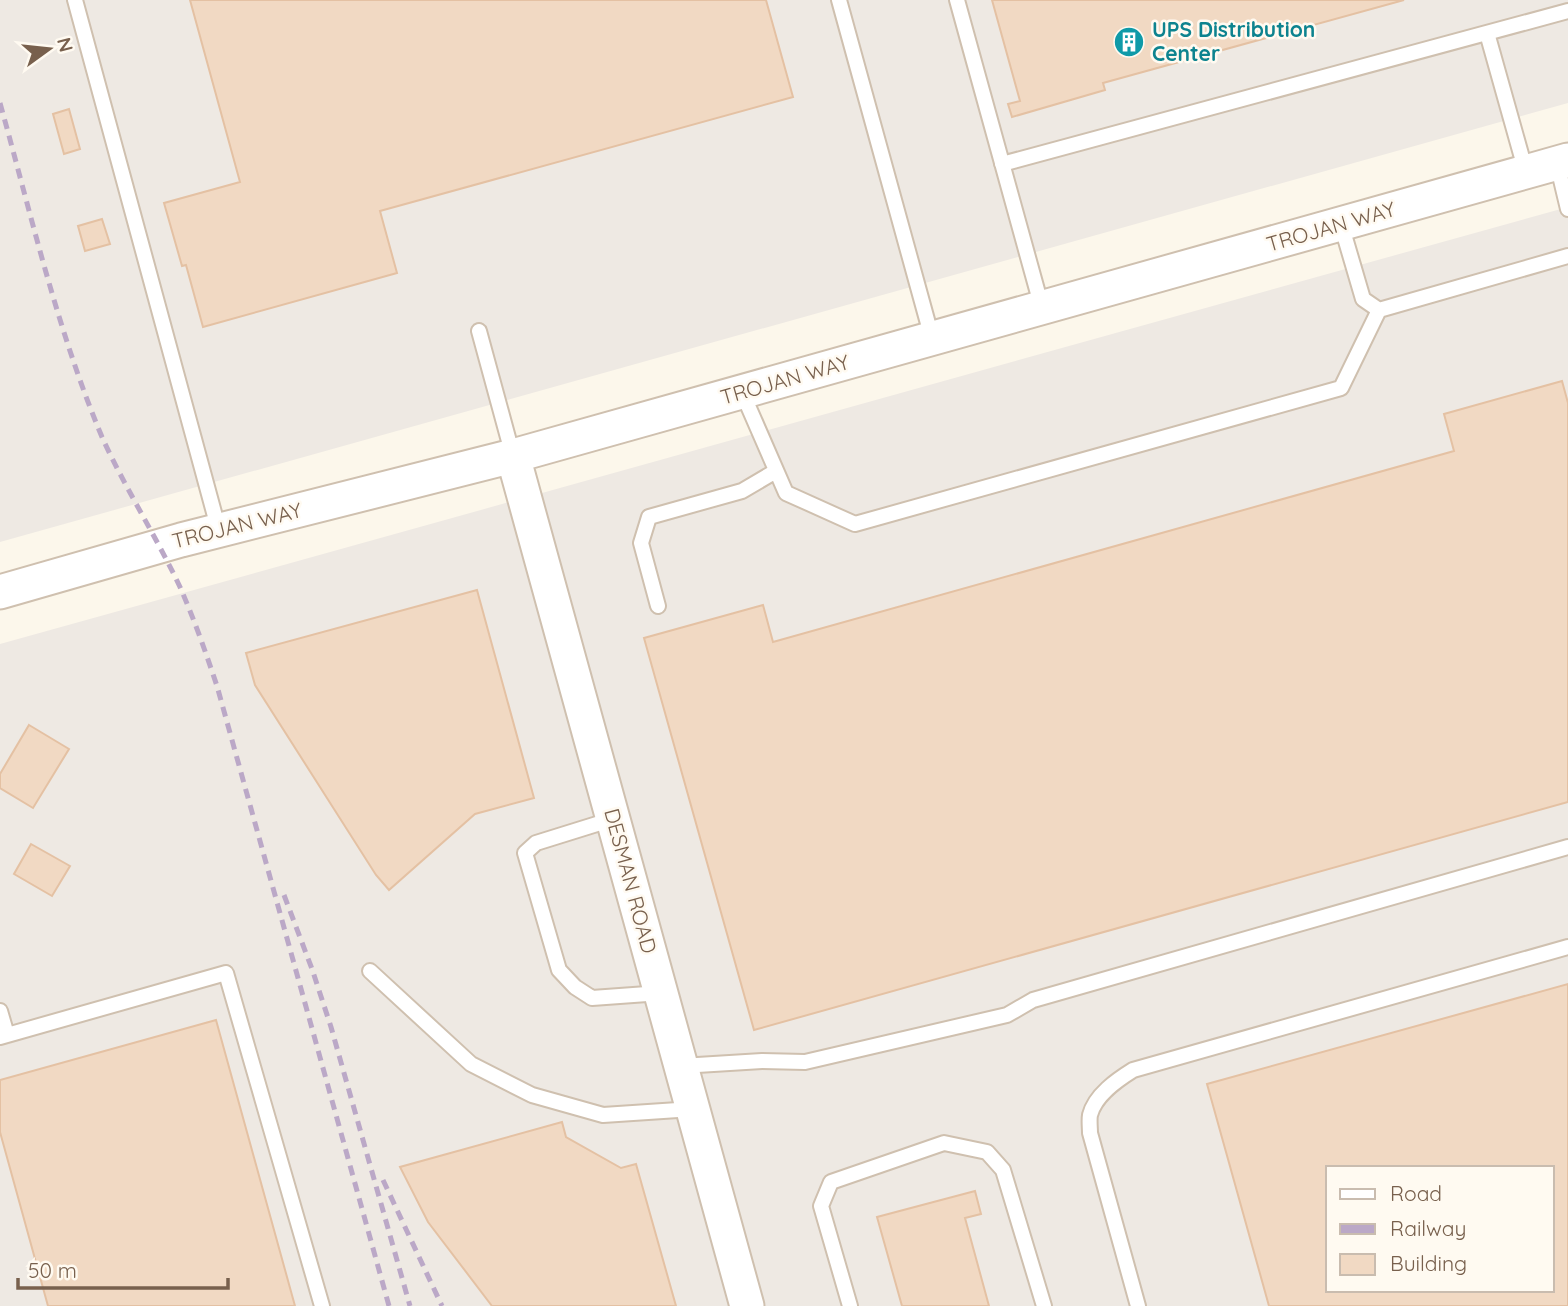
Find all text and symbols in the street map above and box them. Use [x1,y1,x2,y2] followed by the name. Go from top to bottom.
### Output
[14,14,84,84] north arrow
[1152,16,1315,66] place label: UPS Distribution Center
[1112,25,1146,59] building icon: UPS Distribution Center
[52,35,79,54] text: N
[1263,195,1398,257] street label: TROJAN WAY
[717,348,852,410] street label: TROJAN WAY
[169,496,305,554] street label: TROJAN WAY
[599,805,663,956] street label: DESMAN ROAD
[1326,1166,1554,1292] legend
[1390,1180,1442,1206] text: Road
[1390,1215,1466,1241] text: Railway
[18,1246,228,1290] scale bar
[1390,1250,1467,1276] text: Building
[28,1257,77,1283] text: 50 m

